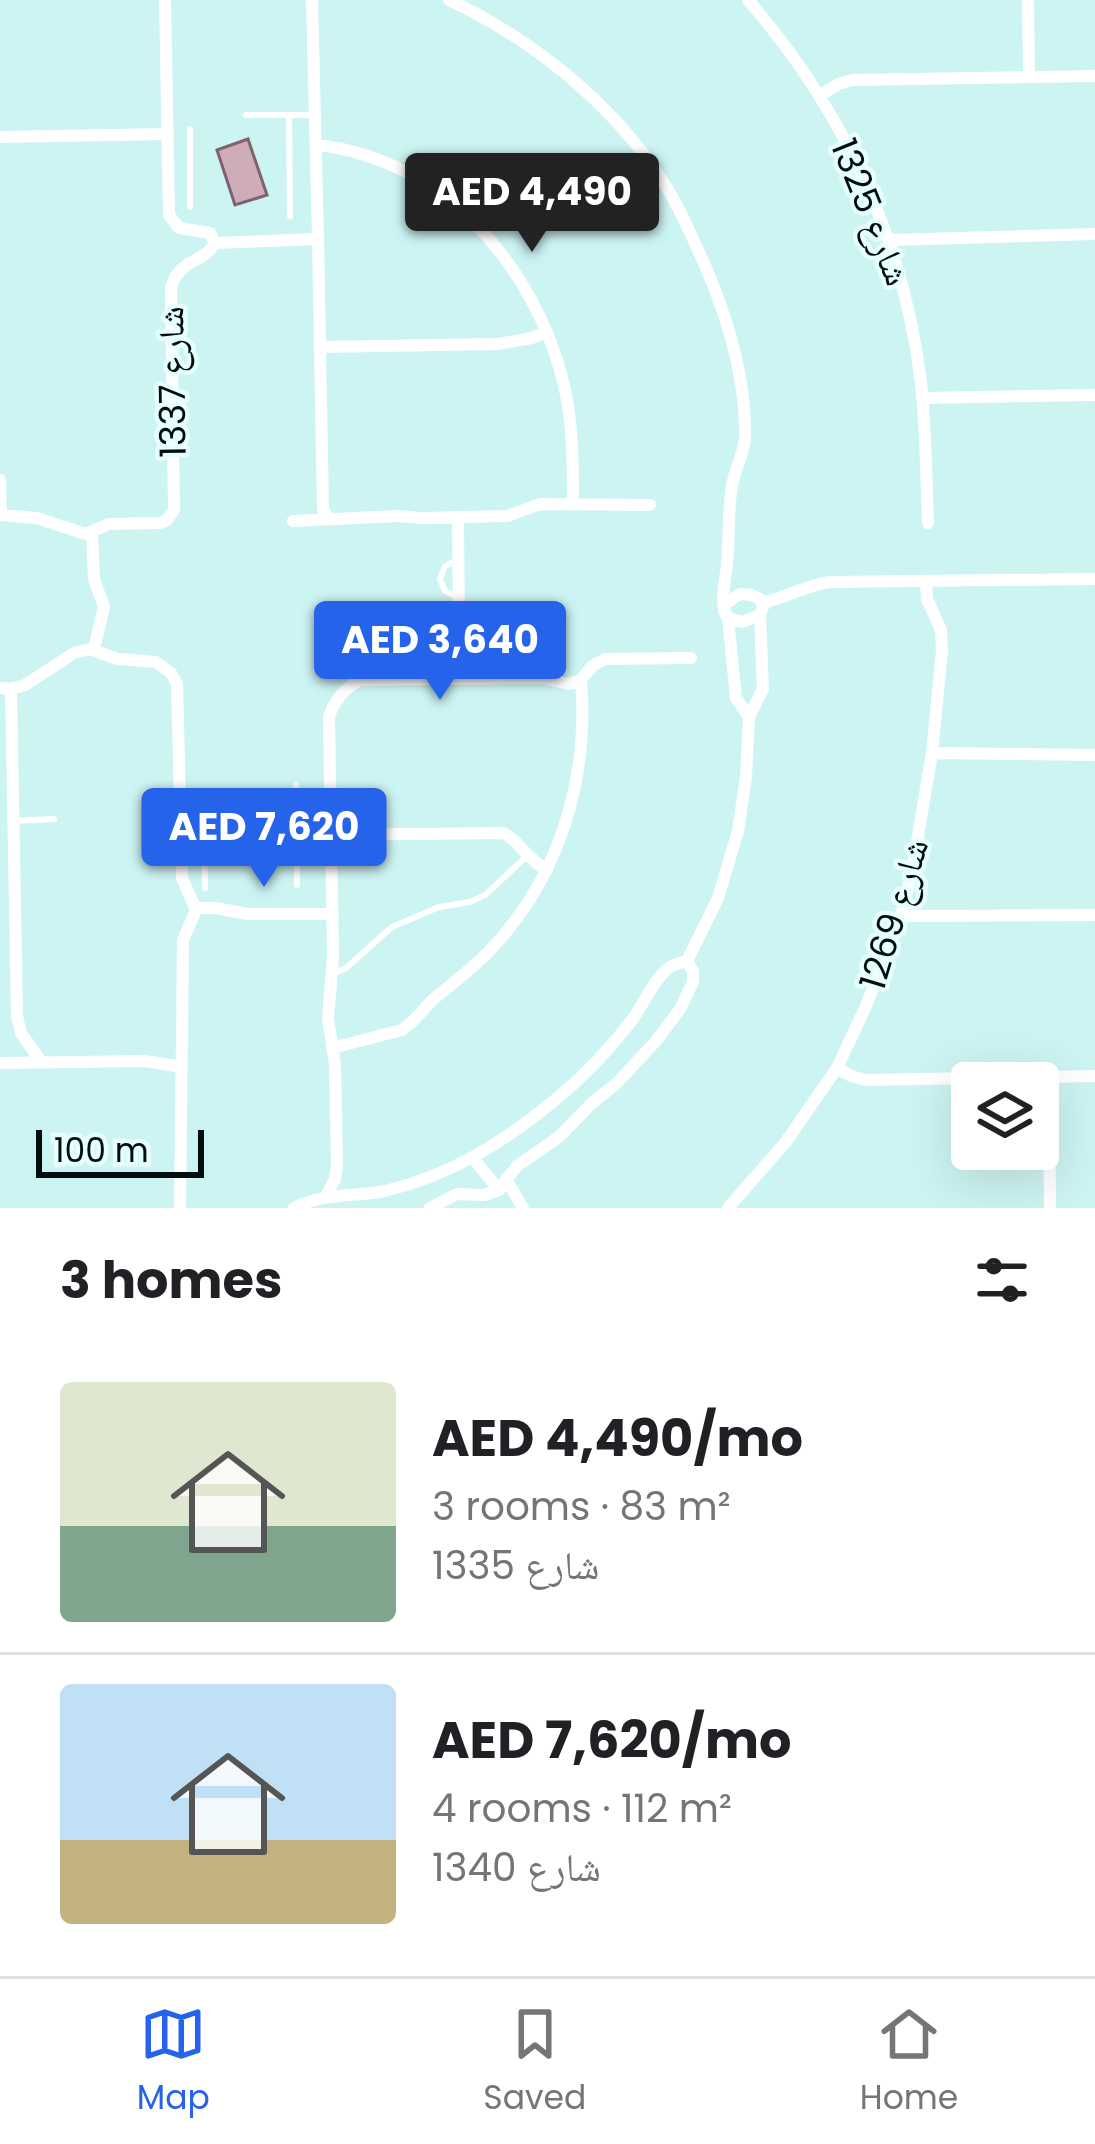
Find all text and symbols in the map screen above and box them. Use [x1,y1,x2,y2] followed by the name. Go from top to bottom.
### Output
[818,131,924,293] street label: شارع 1325
[395,153,669,255] pin: AED 4,490
[432,164,632,219] text: AED 4,490
[145,306,199,458] street label: شارع 1337
[303,601,577,703] pin: AED 3,640
[341,612,539,667] text: AED 3,640
[127,788,401,890] pin: AED 7,620
[168,799,360,854] text: AED 7,620
[847,832,941,996] street label: شارع 1269
[951,1062,1059,1170] map controls
[951,1062,1059,1170] button: layers
[36,1124,204,1177] scale bar
[54,1127,149,1174] text: 100 m
[60,1244,282,1316] text: 3 homes
[969,1247,1035,1313] icon: filters
[432,1402,803,1474] text: AED 4,490/mo
[156,1430,300,1574] icon: home
[432,1479,731,1534] text: 3 rooms · 83 m²
[432,1538,599,1593] text: شارع 1335
[432,1704,791,1776] text: AED 7,620/mo
[156,1732,300,1876] icon: home
[432,1781,732,1836] text: 4 rooms · 112 m²
[432,1840,601,1895] text: شارع 1340
[137,2001,210,2123] tab: Map
[483,2001,586,2123] tab: Saved
[860,2001,958,2123] tab: Home

